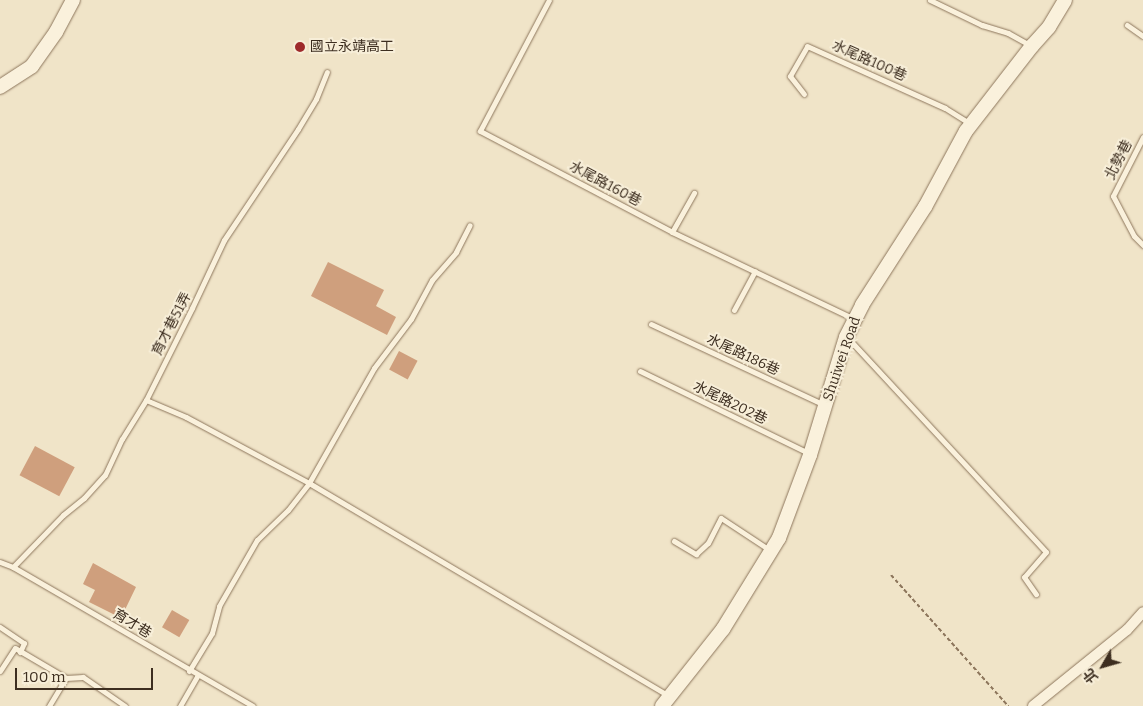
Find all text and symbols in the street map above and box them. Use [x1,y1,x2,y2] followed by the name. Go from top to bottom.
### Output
[829,37,909,85] street label: 水尾路100巷
[310,39,394,55] place label: 國立永靖高工
[294,41,306,53] marker: 國立永靖高工
[1102,137,1136,183] street label: 北勢巷
[566,158,644,210] street label: 水尾路160巷
[149,289,195,359] street label: 育才巷51弄
[820,315,864,403] street label: Shuiwei Road
[704,331,782,379] street label: 水尾路186巷
[690,378,770,428] street label: 水尾路202巷
[110,606,154,642] street label: 育才巷
[1078,641,1128,691] north arrow
[18,658,155,690] scale bar
[1080,665,1102,686] text: 北
[23,668,66,686] text: 100 m

